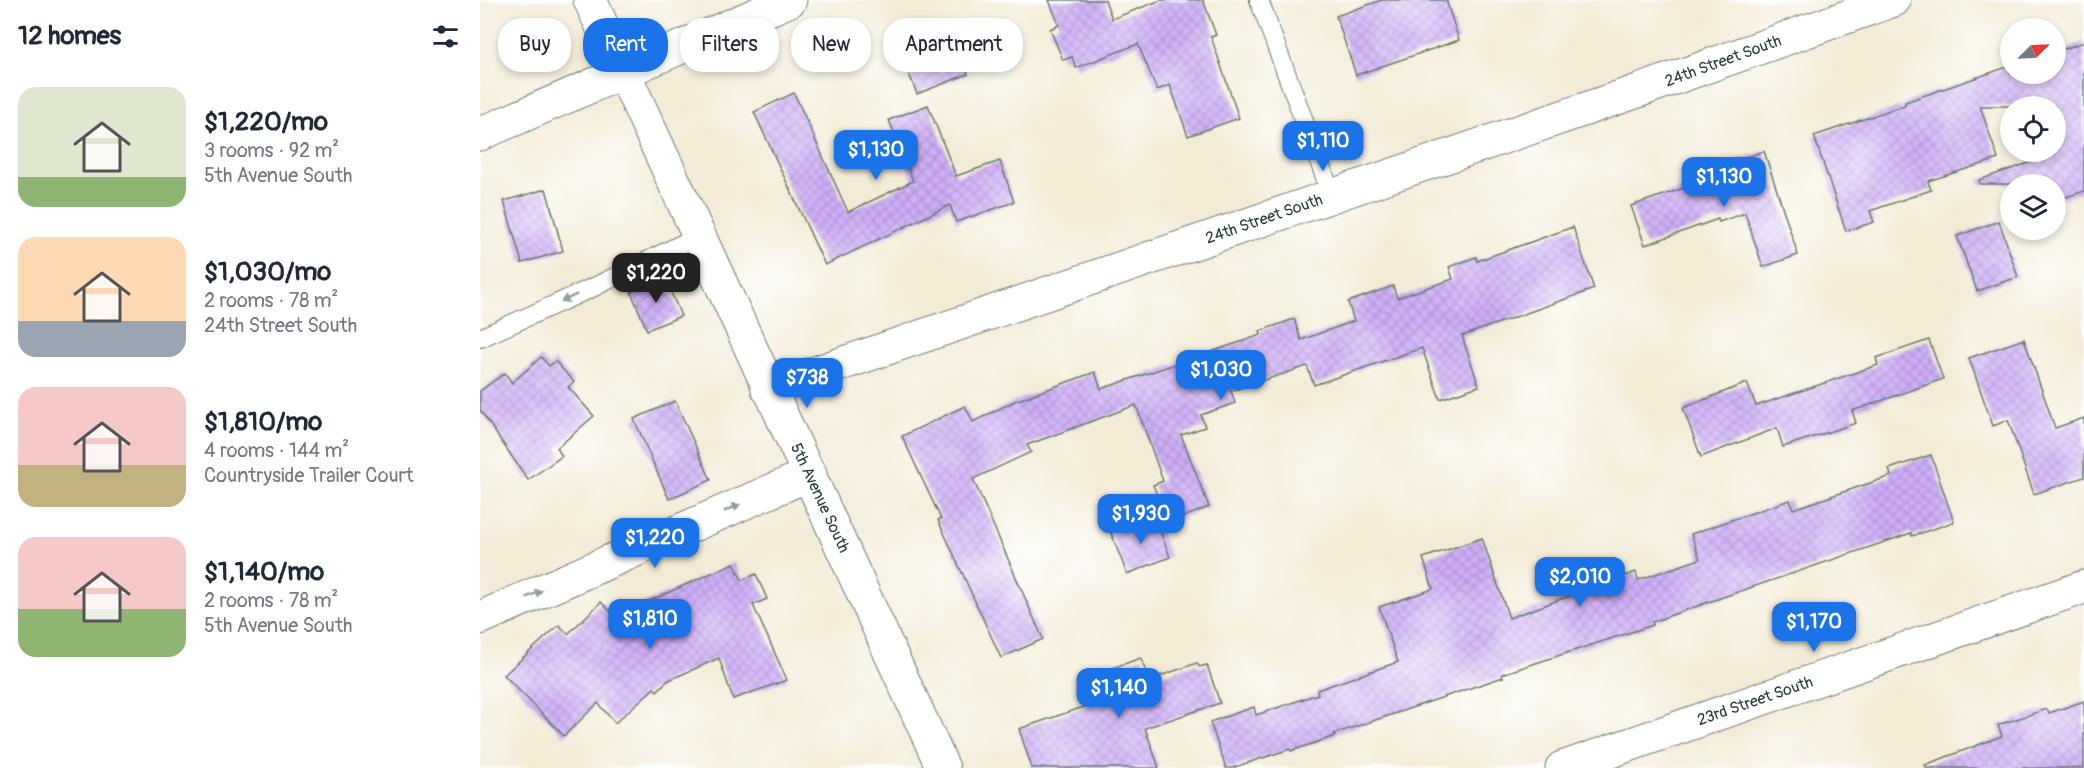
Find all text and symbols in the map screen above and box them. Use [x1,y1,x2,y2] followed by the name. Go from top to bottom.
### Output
[498,18,571,72] chip: Buy
[583,18,668,72] chip: Rent
[680,18,779,72] chip: Filters
[791,18,871,72] chip: New
[883,18,1023,72] chip: Apartment
[2000,18,2066,84] north arrow
[2000,18,2066,240] map controls
[18,20,121,52] text: 12 homes
[429,20,462,53] icon: filters
[1662,31,1784,91] street label: 24th Street South
[2000,96,2066,162] button: locate
[204,106,328,138] text: $1,220/mo
[66,111,138,183] icon: home
[1274,121,1372,172] pin: $1,110
[1296,128,1350,153] text: $1,110
[827,130,925,181] pin: $1,130
[848,137,904,162] text: $1,130
[204,138,339,163] text: 3 rooms · 92 m²
[1675,157,1773,208] pin: $1,130
[204,163,352,188] text: 5th Avenue South
[1696,164,1752,189] text: $1,130
[2000,174,2066,240] button: layers
[1203,190,1325,248] street label: 24th Street South
[607,253,705,304] pin: $1,220
[204,256,331,288] text: $1,030/mo
[626,260,686,285] text: $1,220
[66,261,138,333] icon: home
[204,288,338,313] text: 2 rooms · 78 m²
[561,293,578,302] one-way arrow
[204,313,357,338] text: 24th Street South
[1172,350,1270,401] pin: $1,030
[1190,357,1252,382] text: $1,030
[771,358,843,409] pin: $738
[786,365,828,390] text: $738
[204,406,322,438] text: $1,810/mo
[66,411,138,483] icon: home
[204,438,349,463] text: 4 rooms · 144 m²
[786,440,854,556] street label: 5th Avenue South
[204,463,414,488] text: Countryside Trailer Court
[1092,494,1190,545] pin: $1,930
[1112,501,1170,526] text: $1,930
[723,503,741,513] one-way arrow
[606,518,704,569] pin: $1,220
[625,525,685,550] text: $1,220
[204,556,324,588] text: $1,140/mo
[1531,557,1629,608] pin: $2,010
[66,561,138,633] icon: home
[1549,564,1611,589] text: $2,010
[204,588,338,613] text: 2 rooms · 78 m²
[525,590,542,599] one-way arrow
[601,599,699,650] pin: $1,810
[1765,602,1863,653] pin: $1,170
[622,606,678,631] text: $1,810
[1786,609,1842,634] text: $1,170
[204,613,352,638] text: 5th Avenue South
[1070,668,1168,719] pin: $1,140
[1695,672,1815,730] street label: 23rd Street South
[1091,675,1147,700] text: $1,140

